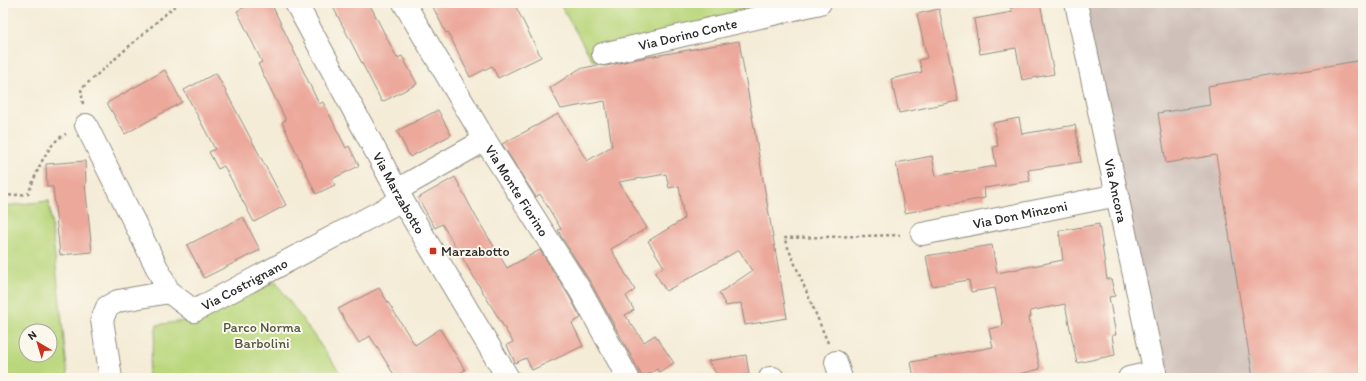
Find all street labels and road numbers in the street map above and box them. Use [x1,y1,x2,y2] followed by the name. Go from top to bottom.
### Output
[637,15,739,54] street label: Via Dorino Conte
[481,142,552,240] street label: Via Monte Fiorino
[369,149,428,237] street label: Via Marzabotto
[1100,157,1131,225] street label: Via Ancora
[971,197,1069,233] street label: Via Don Minzoni
[199,255,291,314] street label: Via Costrignano

